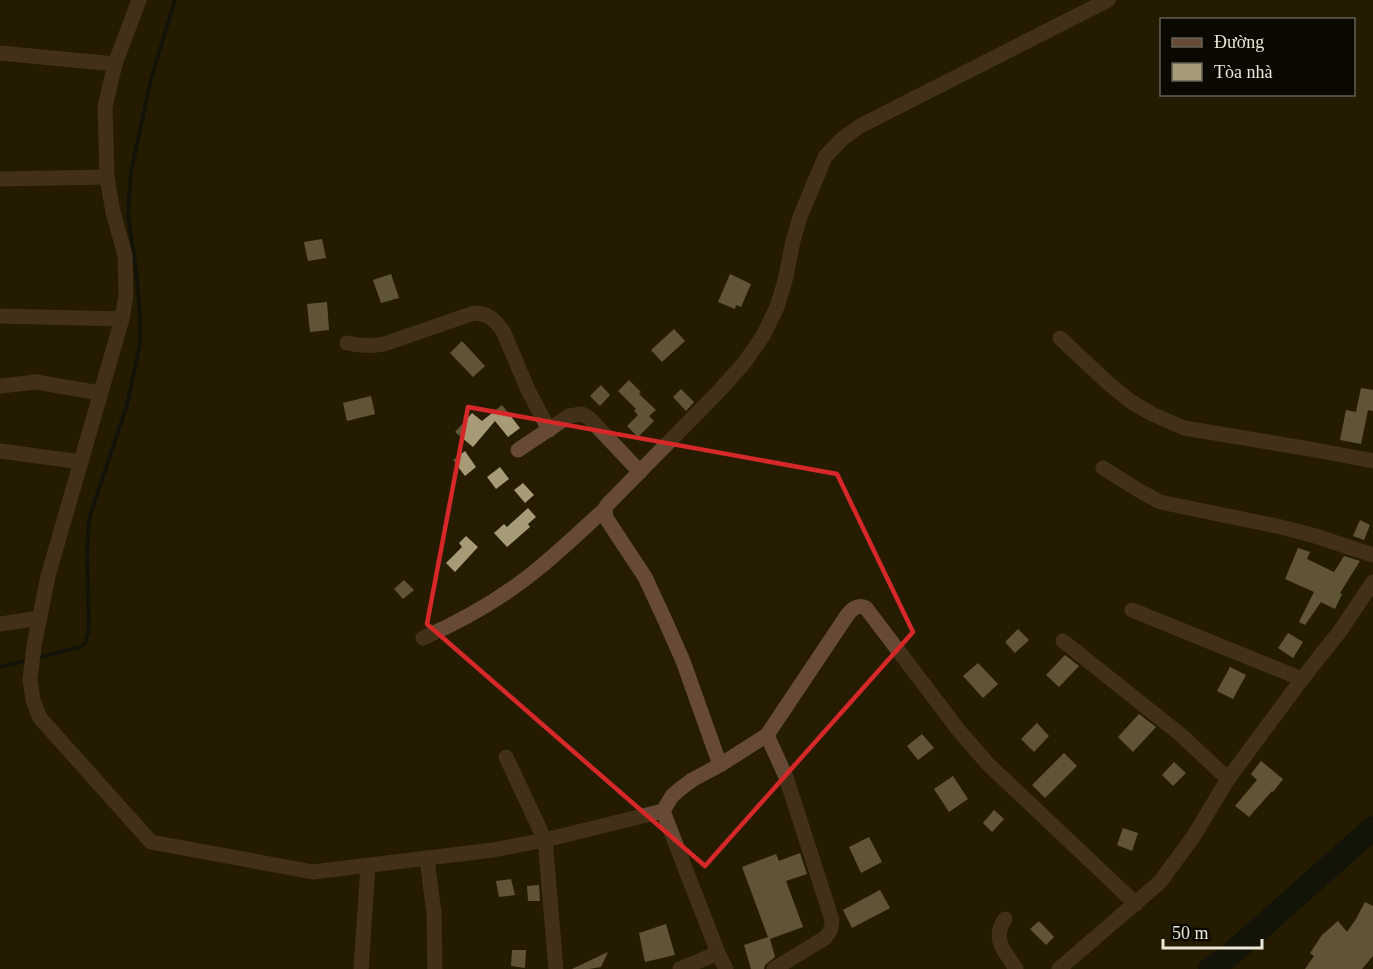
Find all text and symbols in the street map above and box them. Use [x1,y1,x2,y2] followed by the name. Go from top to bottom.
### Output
[1160,18,1355,96] legend
[1214,32,1264,52] text: Đường
[1214,62,1272,82] text: Tòa nhà
[1163,912,1262,950] scale bar
[1172,923,1209,943] text: 50 m

